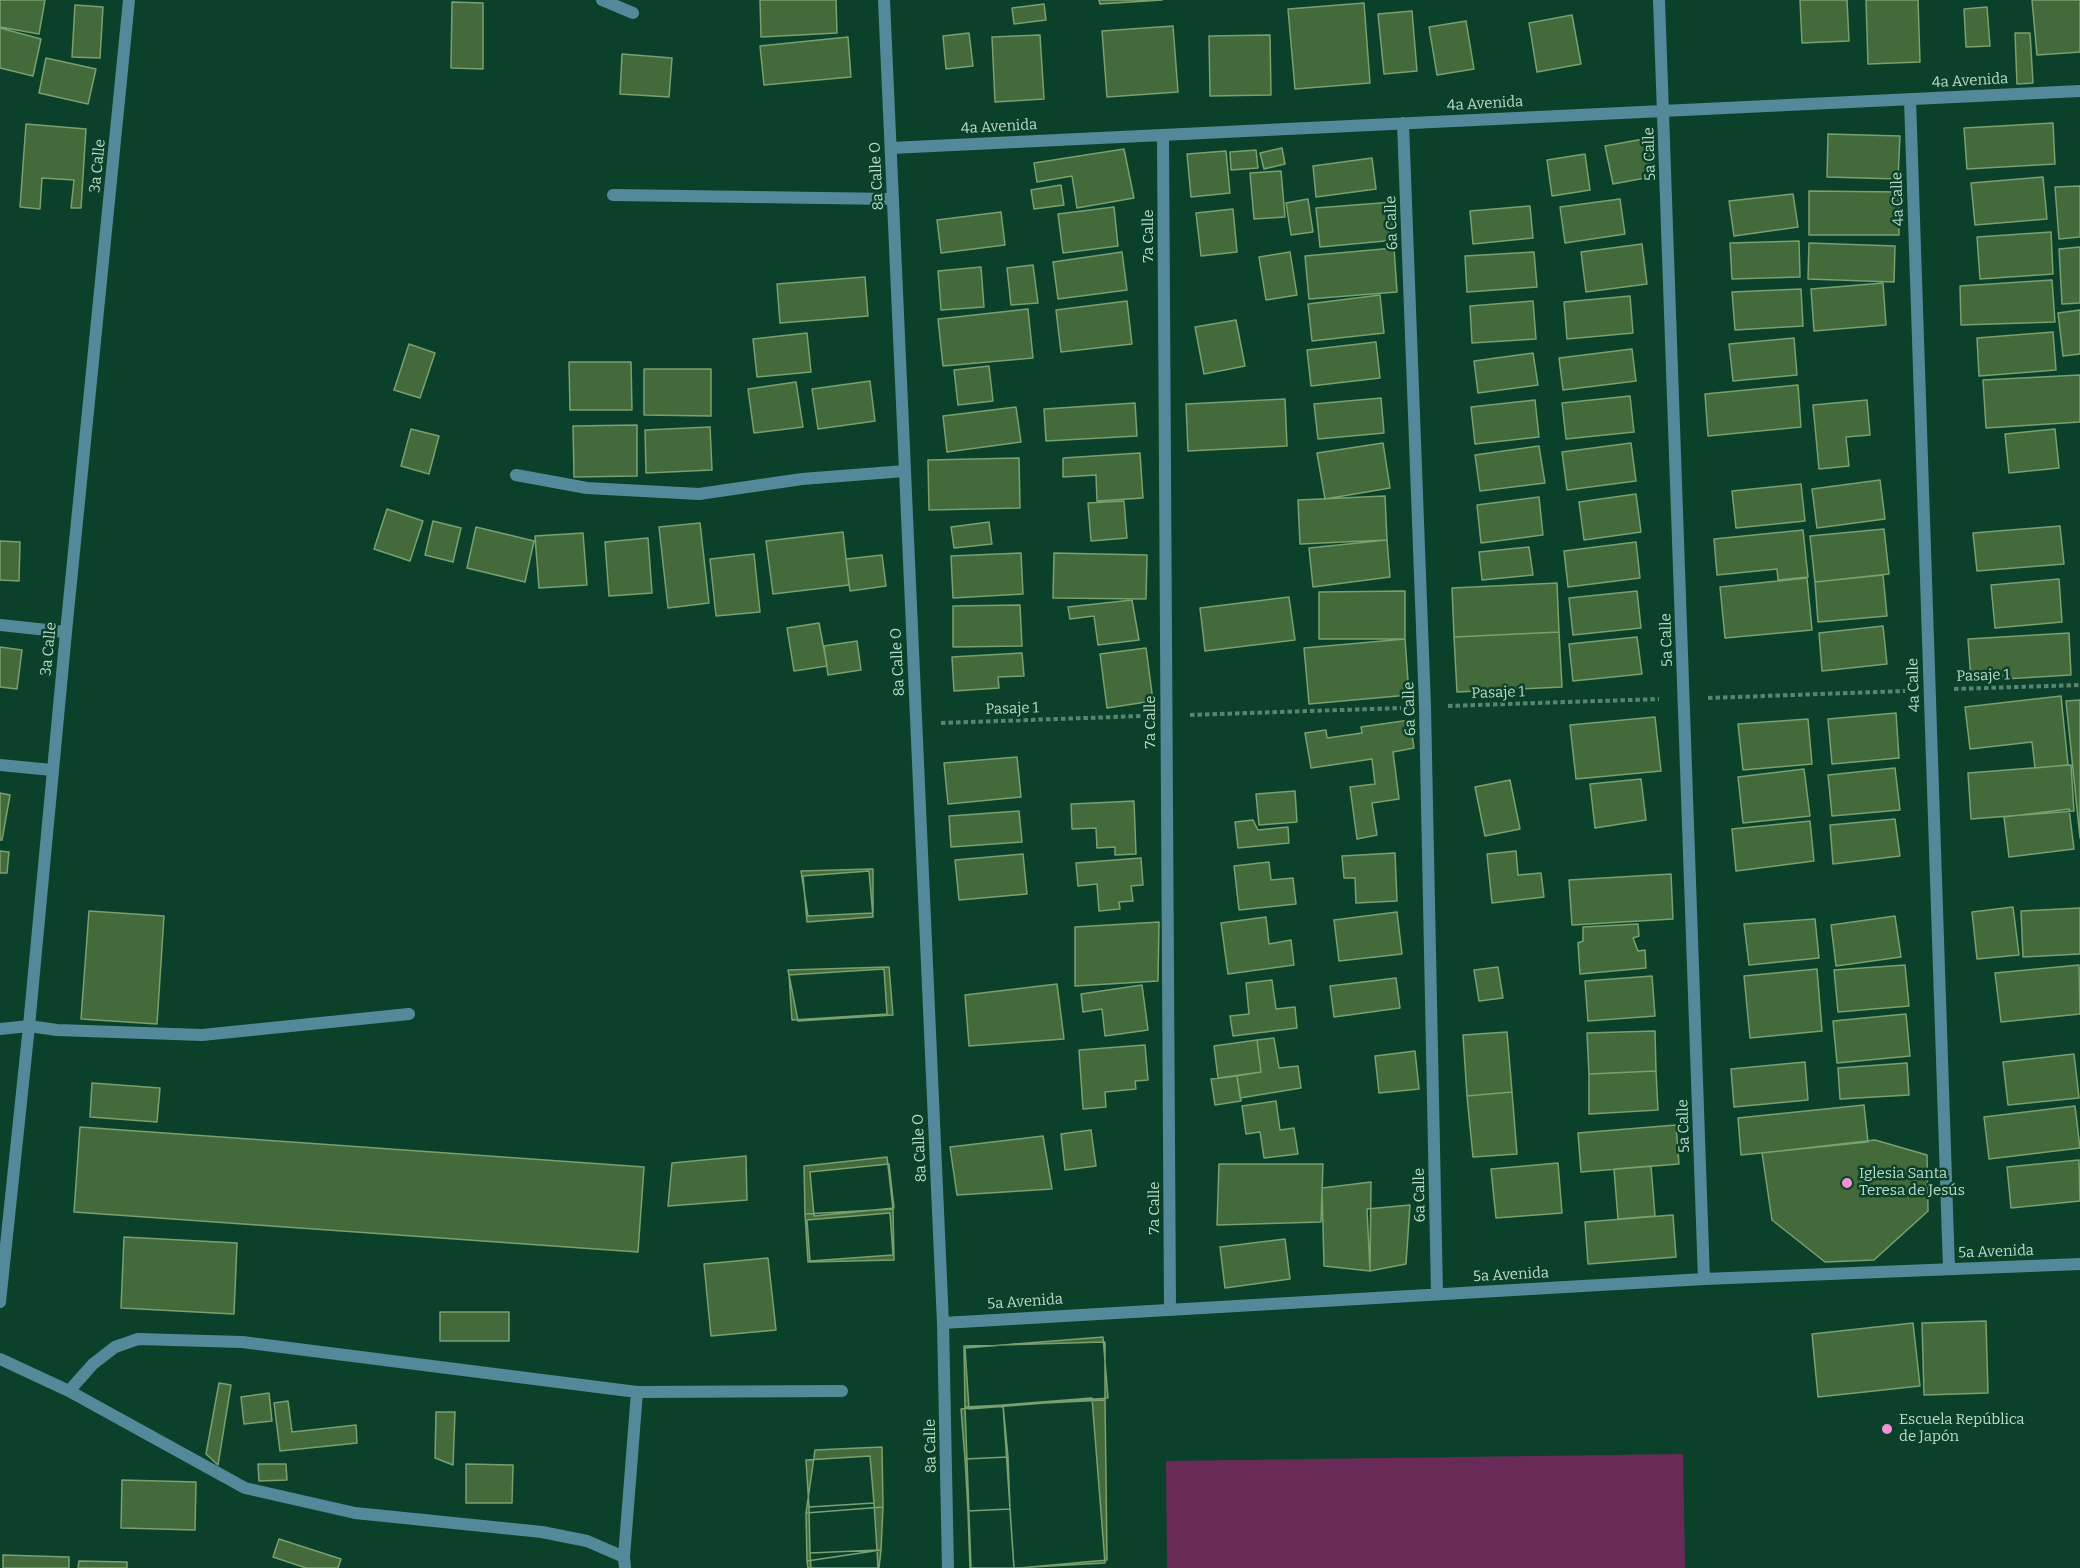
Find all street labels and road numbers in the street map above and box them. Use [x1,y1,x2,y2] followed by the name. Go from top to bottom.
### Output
[1931,70,2009,92] street label: 4a Avenida
[1446,93,1524,115] street label: 4a Avenida
[960,116,1038,138] street label: 4a Avenida
[1640,127,1660,181] street label: 5a Calle
[86,138,110,194] street label: 3a Calle
[866,141,888,211] street label: 8a Calle O
[1888,172,1908,226] street label: 4a Calle
[1382,195,1402,251] street label: 6a Calle
[1140,209,1158,263] street label: 7a Calle
[1657,613,1677,667] street label: 5a Calle
[37,621,61,677] street label: 3a Calle
[887,627,909,697] street label: 8a Calle O
[1904,658,1924,712] street label: 4a Calle
[1956,666,2010,686] street label: Pasaje 1
[1400,681,1420,737] street label: 6a Calle
[1471,683,1525,703] street label: Pasaje 1
[1142,695,1160,749] street label: 7a Calle
[985,699,1039,719] street label: Pasaje 1
[1674,1099,1694,1153] street label: 5a Calle
[909,1113,931,1183] street label: 8a Calle O
[1411,1168,1429,1222] street label: 6a Calle
[1146,1181,1164,1235] street label: 7a Calle
[1958,1242,2034,1262] street label: 5a Avenida
[1473,1264,1549,1286] street label: 5a Avenida
[987,1290,1063,1314] street label: 5a Avenida
[922,1419,940,1473] street label: 8a Calle

